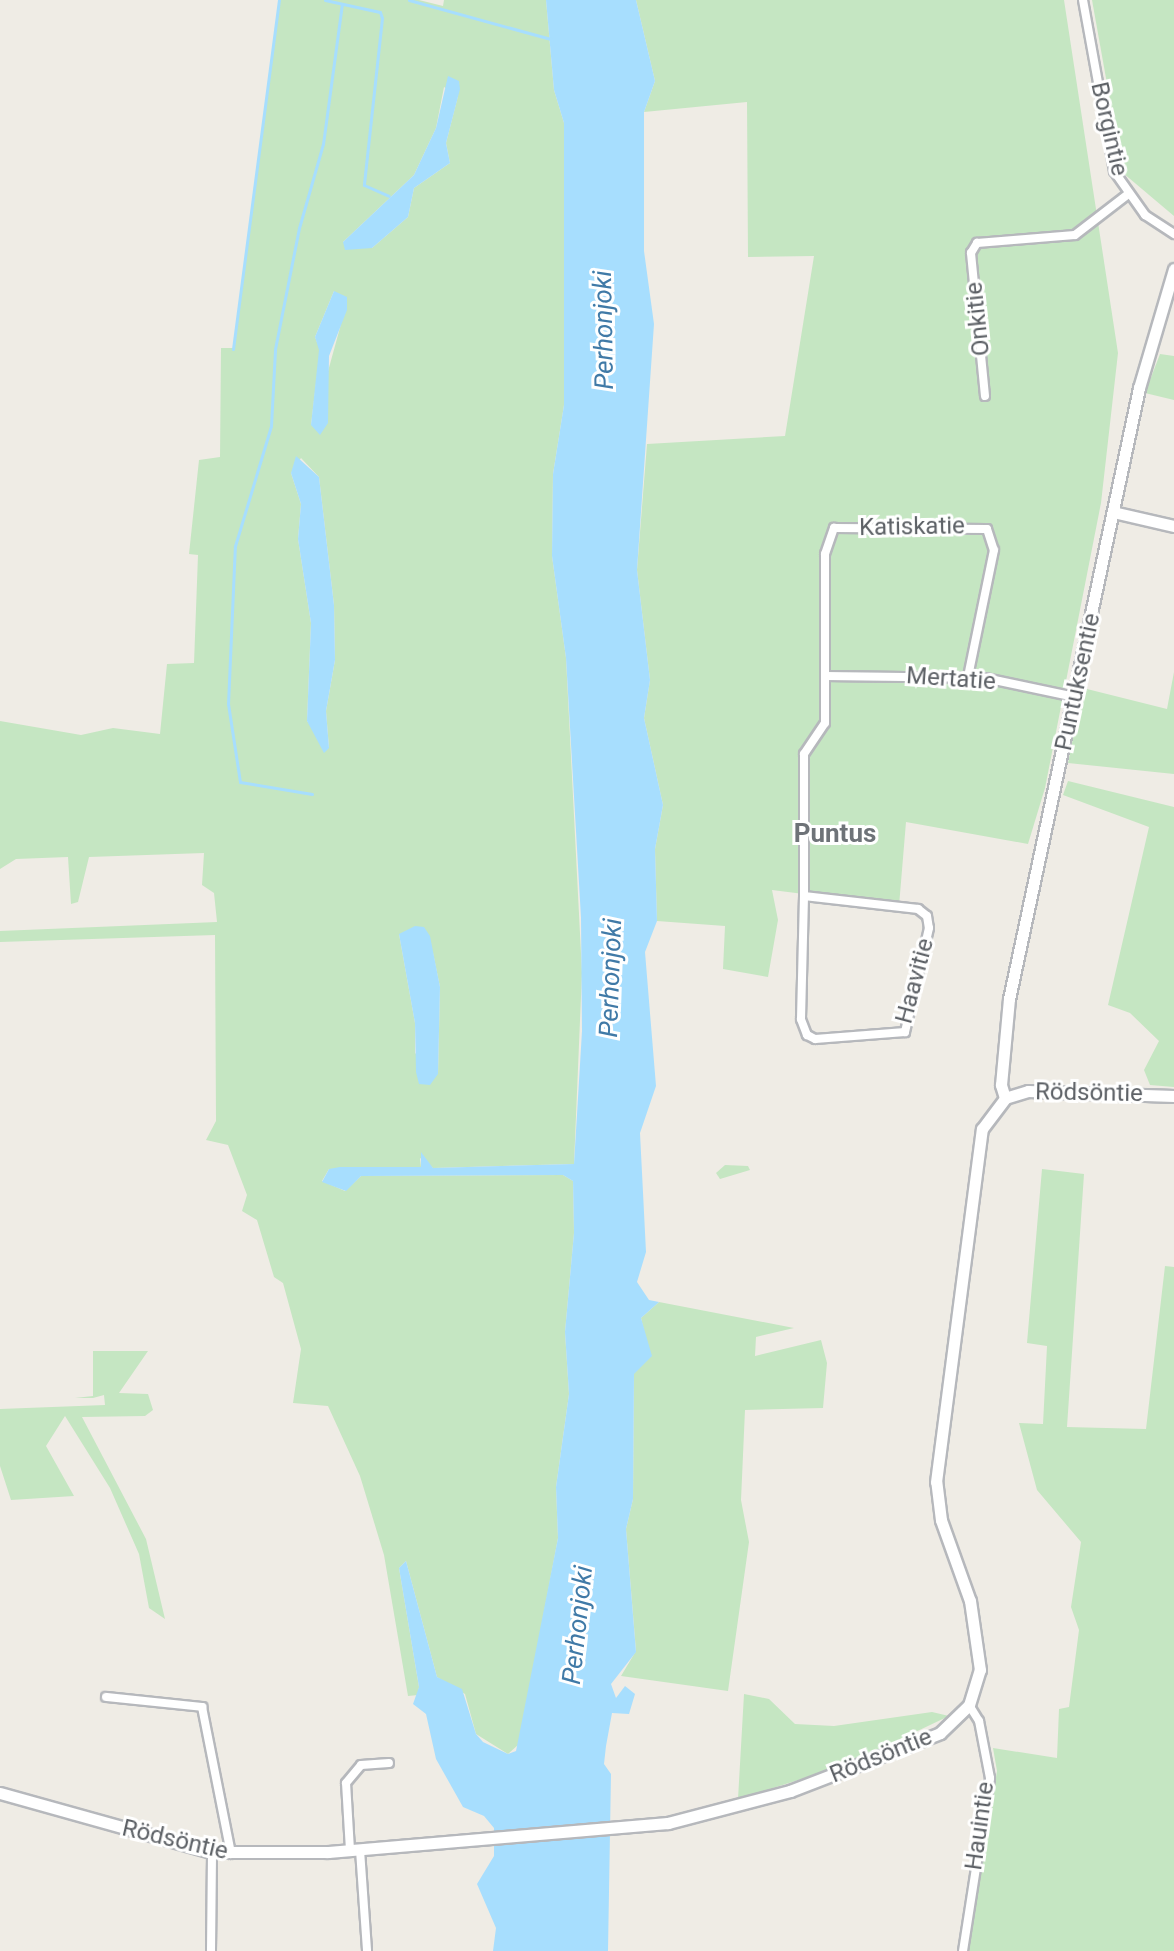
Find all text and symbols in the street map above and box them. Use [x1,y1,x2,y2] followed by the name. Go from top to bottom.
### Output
[1084,79,1134,179] street label: Borgintie
[587,270,621,390] water label: Perhonjoki
[960,281,996,357] street label: Onkitie
[859,512,965,542] street label: Katiskatie
[1049,611,1107,753] street label: Puntuksentie
[905,662,997,696] street label: Mertatie
[794,818,876,850] district label: Puntus
[593,918,629,1038] water label: Perhonjoki
[890,935,940,1027] street label: Haavitie
[1035,1078,1143,1108] street label: Rödsöntie
[556,1564,600,1686] water label: Perhonjoki
[826,1722,936,1790] street label: Rödsöntie
[960,1780,1000,1872] street label: Hauintie
[119,1814,231,1866] street label: Rödsöntie

